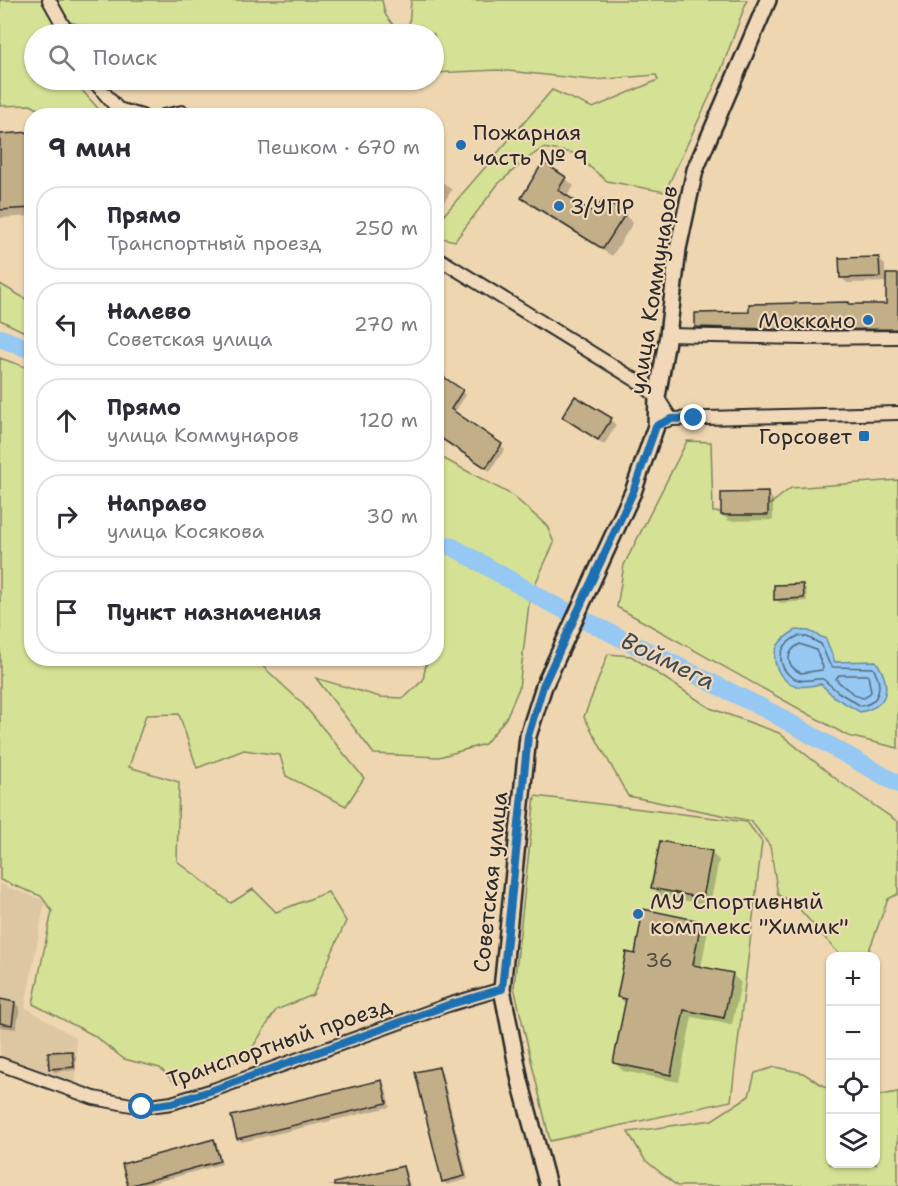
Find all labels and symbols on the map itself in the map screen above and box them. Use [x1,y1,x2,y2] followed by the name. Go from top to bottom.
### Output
[473,118,588,172] place label: Пожарная часть № 9
[454,138,468,152] marker: Пожарная часть № 9
[623,184,684,397] street label: улица Коммунаров
[571,192,634,221] place label: З/УПР
[552,199,566,213] marker: З/УПР
[758,306,856,335] place label: Моккано
[861,313,875,327] marker: Моккано
[680,404,706,430] route end
[759,422,853,451] place label: Горсовет
[857,429,871,443] marker: Горсовет
[616,624,720,698] water label: Воймега
[467,790,514,974] street label: Советская улица
[650,887,849,941] place label: МУ Спортивный комплекс "Химик"
[631,907,645,921] marker: МУ Спортивный комплекс "Химик"
[645,947,673,973] house number: 36
[163,990,395,1095] street label: Транспортный проезд
[128,1093,154,1119] route start

